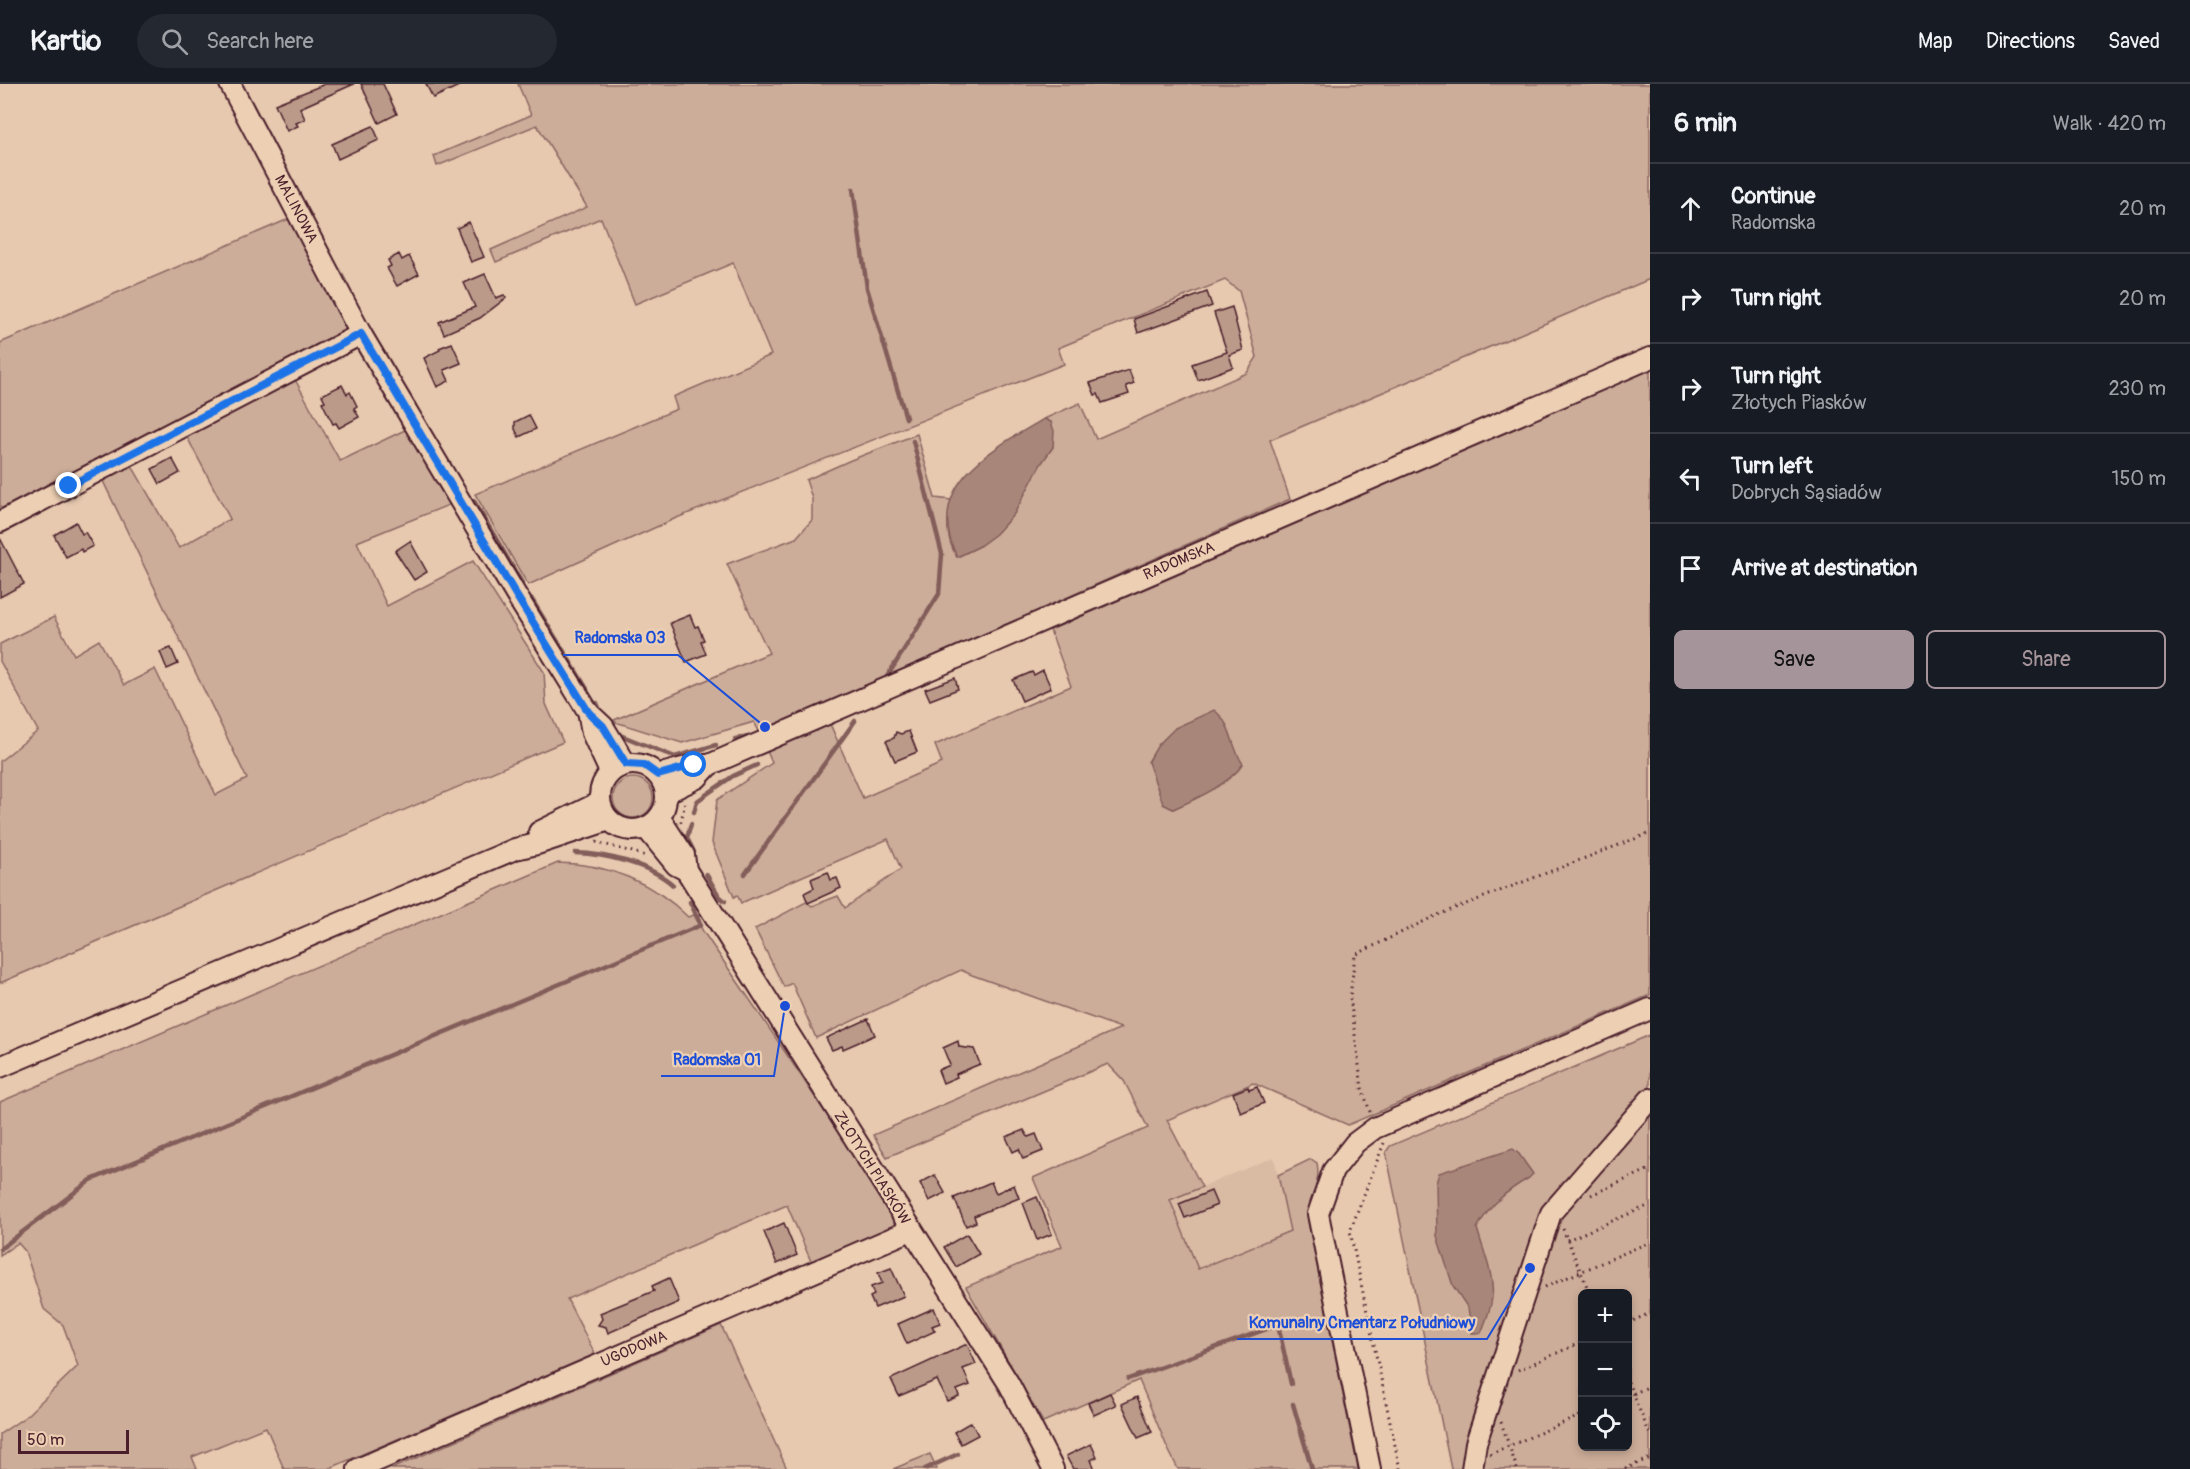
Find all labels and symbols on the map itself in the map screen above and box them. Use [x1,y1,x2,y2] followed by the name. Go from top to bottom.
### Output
[270,172,322,247] street label: MALINOWA
[55,472,81,498] route end
[1140,537,1218,585] street label: RADOMSKA
[563,621,678,655] callout: Radomska 03
[575,628,666,648] text: Radomska 03
[680,751,706,777] route start
[661,1042,774,1076] callout: Radomska 01
[673,1050,761,1070] text: Radomska 01
[829,1108,915,1228] street label: ZŁOTYCH PIASKÓW
[1237,1305,1487,1339] callout: Komunalny Cmentarz Południowy
[1249,1313,1475,1333] text: Komunalny Cmentarz Południowy
[598,1326,670,1371] street label: UGODOWA
[18,1427,129,1454] scale bar

